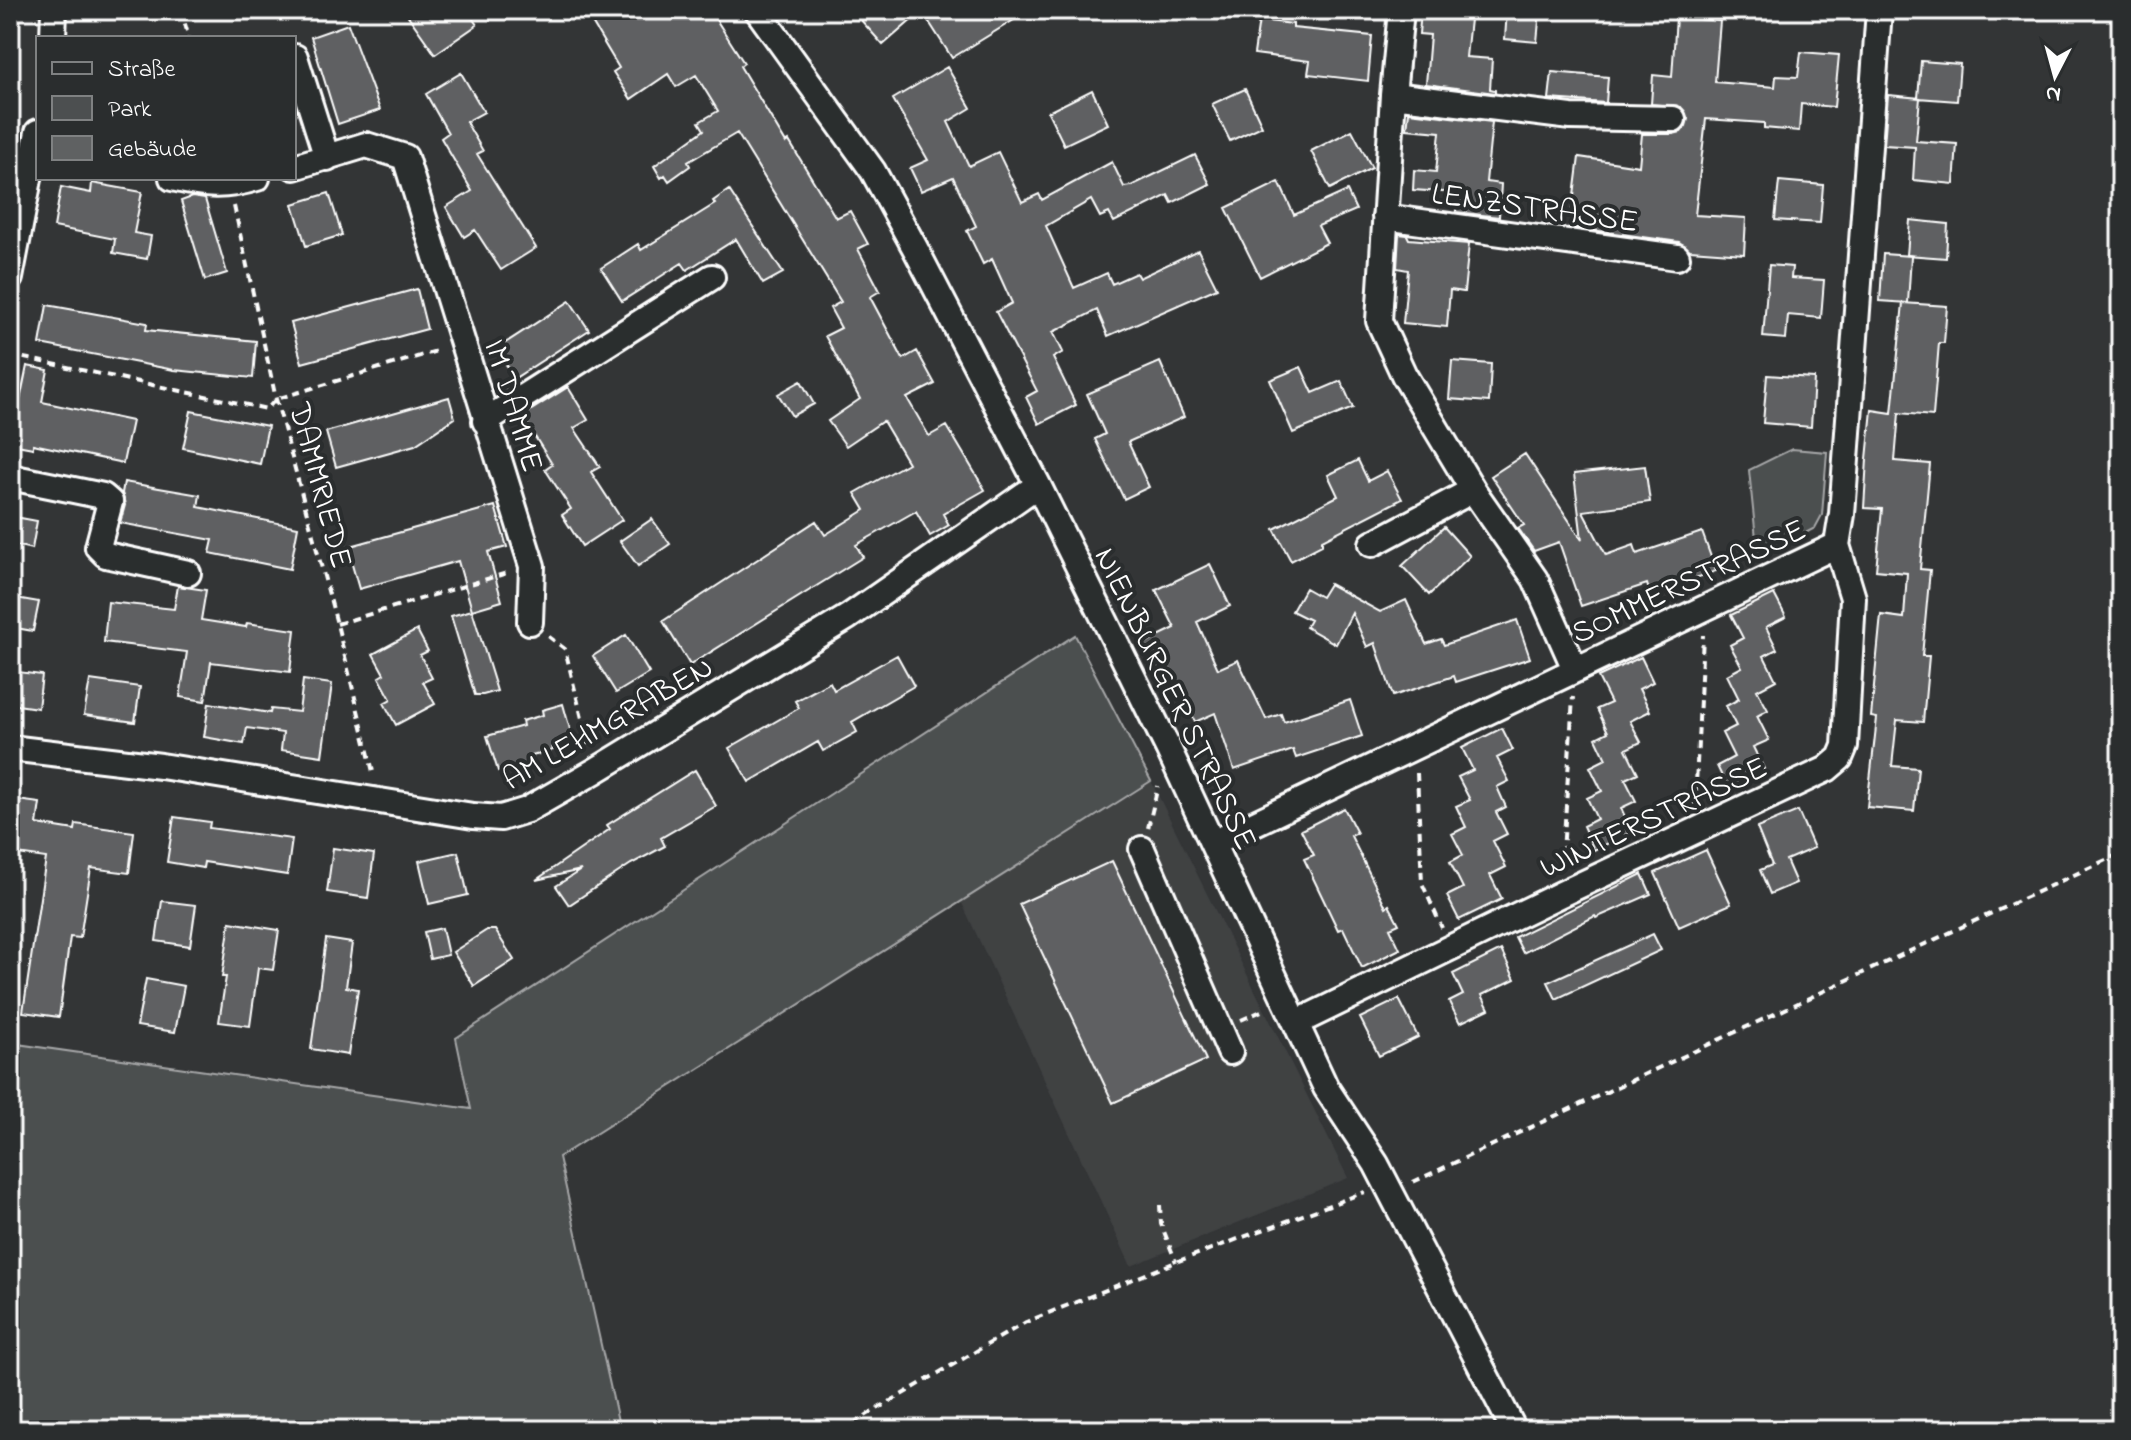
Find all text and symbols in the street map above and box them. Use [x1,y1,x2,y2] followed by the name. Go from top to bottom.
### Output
[36,36,296,180] legend
[2015,36,2095,116] north arrow
[108,53,175,88] text: Straße
[2044,76,2062,110] text: N
[108,93,152,128] text: Park
[108,133,197,168] text: Gebäude
[1428,172,1641,247] street label: LENZSTRASSE
[469,334,554,478] street label: IM DAMME
[274,397,363,574] street label: DAMMRIEDE
[1564,508,1815,658] street label: SOMMERSTRASSE
[1080,540,1268,859] street label: NIENBURGER STRASSE
[495,646,723,804] street label: AM LEHMGRABEN
[1533,746,1776,892] street label: WINTERSTRASSE

